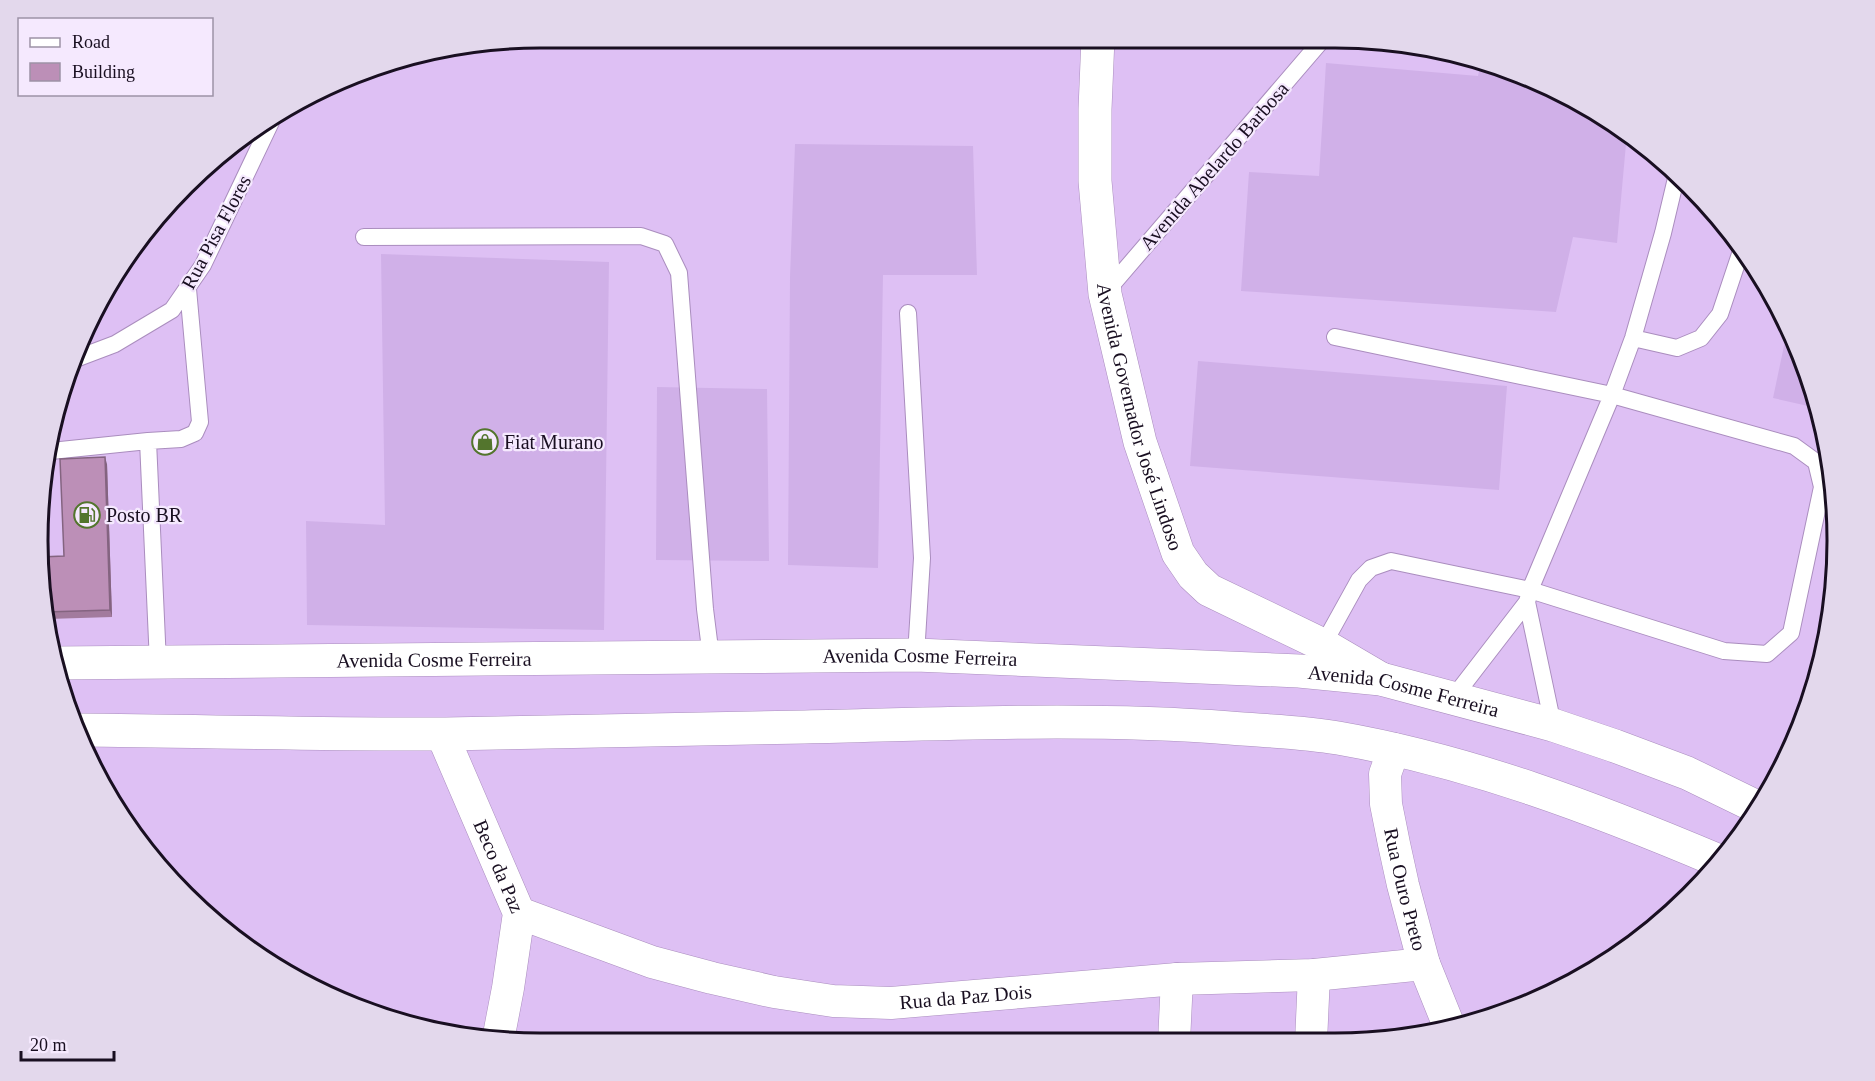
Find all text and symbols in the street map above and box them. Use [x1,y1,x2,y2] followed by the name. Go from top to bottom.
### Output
[18,18,213,96] legend
[72,32,110,52] text: Road
[72,62,135,82] text: Building
[1135,78,1293,254] street label: Avenida Abelardo Barbosa
[177,171,255,293] street label: Rua Pisa Flores
[1093,282,1187,553] street label: Avenida Governador José Lindoso
[470,427,500,457] shop icon: Fiat Murano
[504,431,603,453] place label: Fiat Murano
[72,500,102,530] fuel station icon: Posto BR
[106,504,183,526] place label: Posto BR
[822,644,1018,670] street label: Avenida Cosme Ferreira
[336,648,532,671] street label: Avenida Cosme Ferreira
[1307,661,1502,721] street label: Avenida Cosme Ferreira
[469,816,529,916] street label: Beco da Paz
[1380,826,1431,953] street label: Rua Ouro Preto
[899,980,1033,1013] street label: Rua da Paz Dois
[21,1024,114,1062] scale bar
[30,1035,67,1055] text: 20 m

